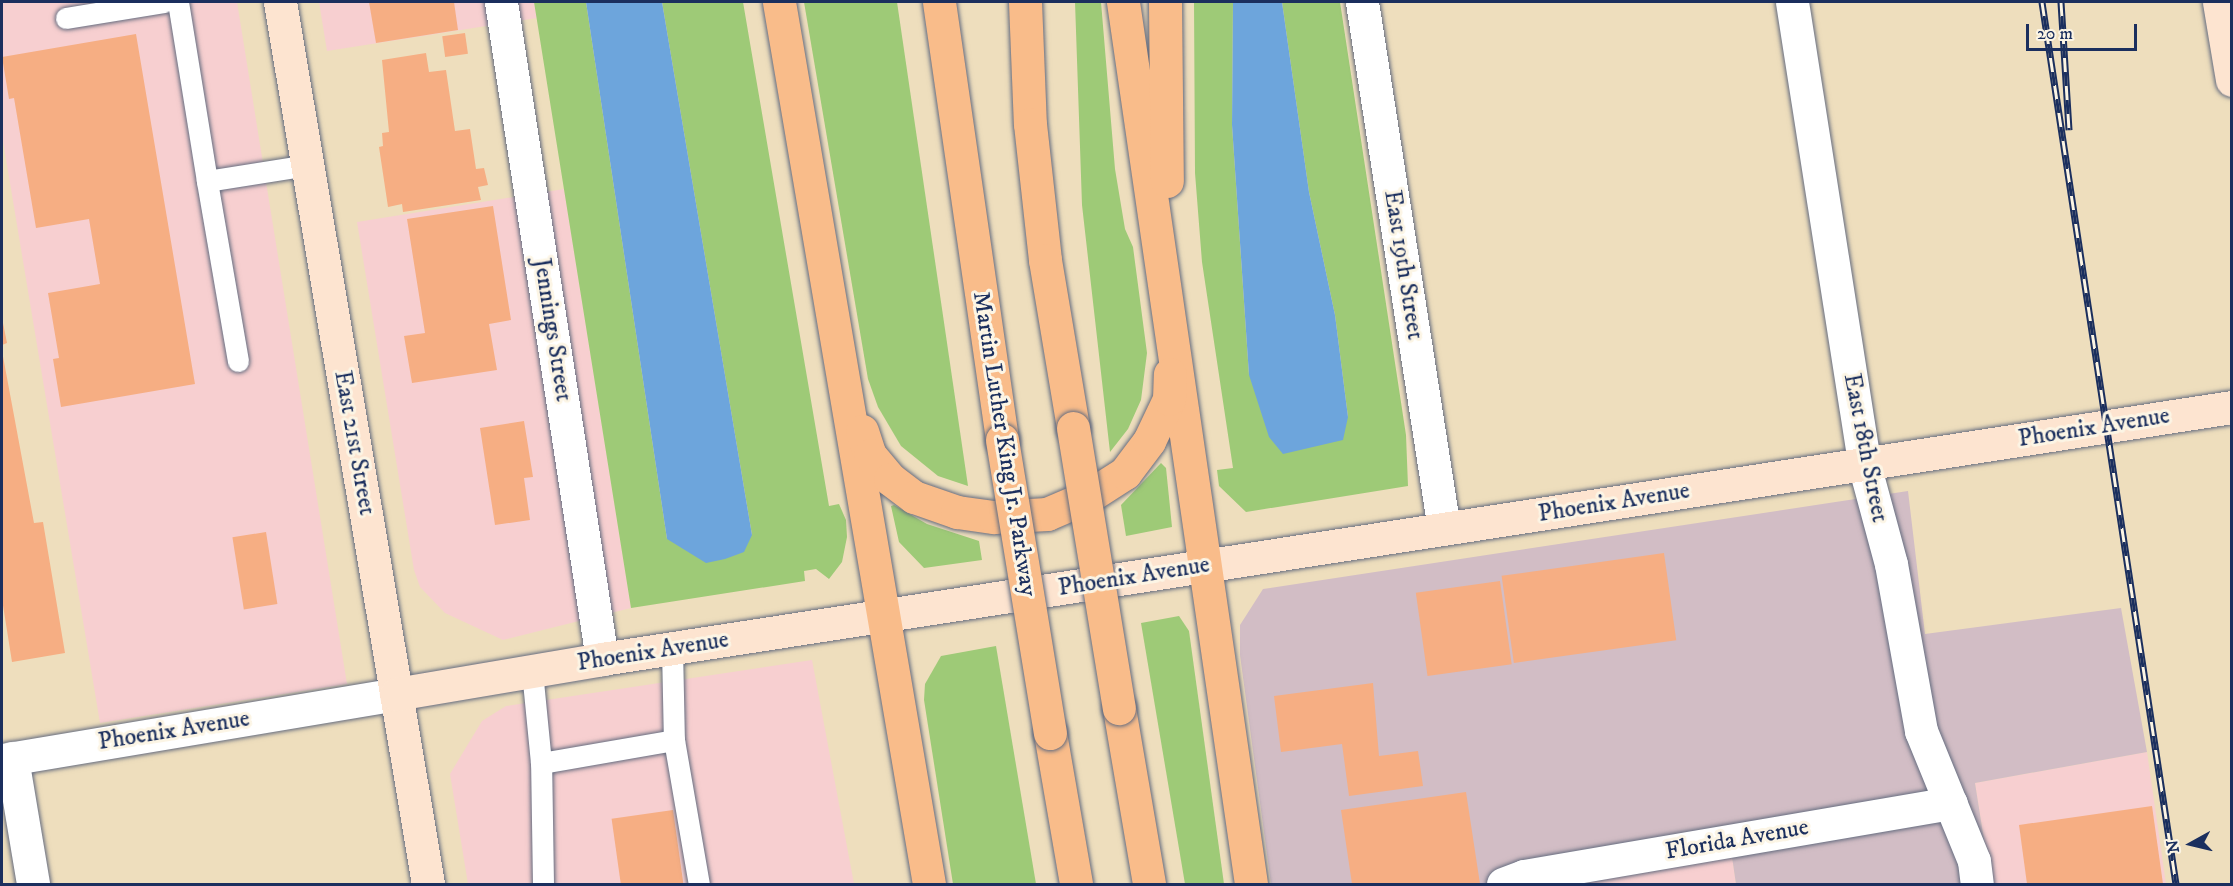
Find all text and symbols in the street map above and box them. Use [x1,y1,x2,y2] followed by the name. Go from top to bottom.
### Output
[2029,12,2140,50] scale bar
[2037,23,2073,45] text: 20 m
[1377,188,1429,342] street label: East 19th Street
[526,256,578,404] street label: Jennings Street
[966,290,1042,598] street label: Martin Luther King Jr. Parkway
[327,368,381,518] street label: East 21st Street
[1836,371,1894,525] street label: East 18th Street
[2016,402,2172,454] street label: Phoenix Avenue
[1536,477,1692,529] street label: Phoenix Avenue
[1056,551,1212,603] street label: Phoenix Avenue
[575,626,731,678] street label: Phoenix Avenue
[96,705,252,757] street label: Phoenix Avenue
[1663,813,1811,867] street label: Florida Avenue
[2161,814,2221,874] north arrow
[2162,839,2184,854] text: N

